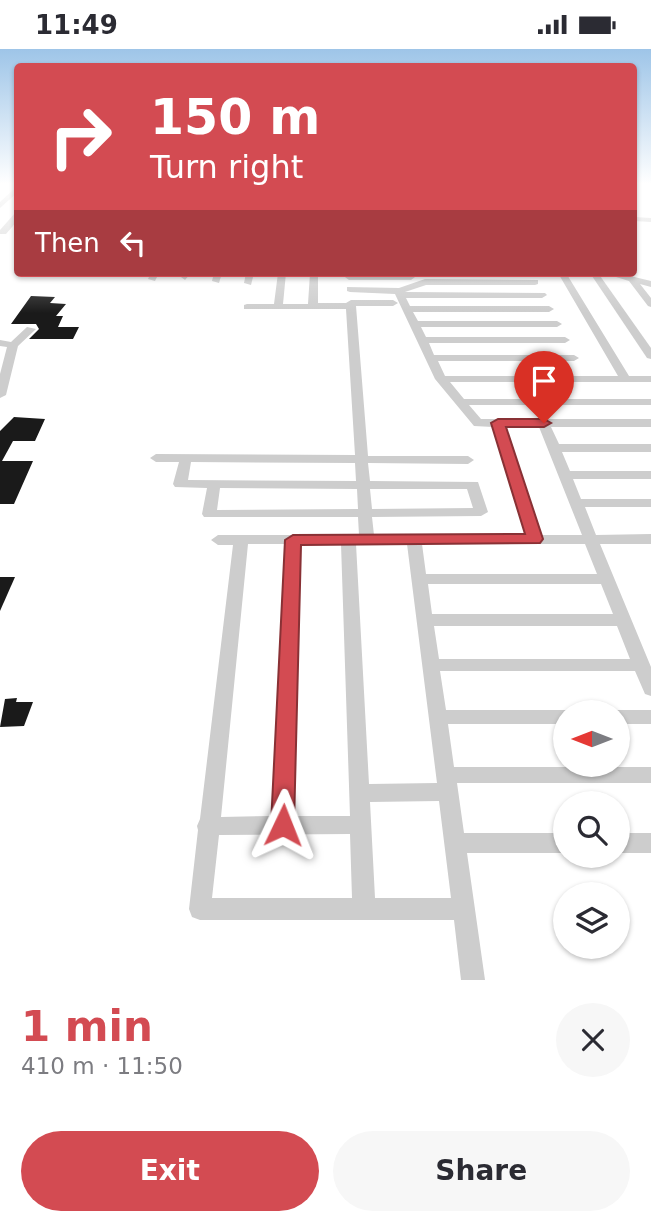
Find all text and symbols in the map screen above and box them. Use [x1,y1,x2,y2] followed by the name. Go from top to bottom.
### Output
[35,10,118,40] text: 11:49
[150,89,320,146] text: 150 m
[35,91,126,182] icon: right
[150,148,303,186] text: Turn right
[114,224,152,262] icon: left
[35,228,100,258] text: Then
[514,351,574,423] pin
[525,362,563,400] icon: arrive
[553,700,630,777] north arrow
[553,700,630,959] map controls
[246,788,320,862] position arrow
[553,791,630,868] button: search
[553,882,630,959] button: layers
[21,1002,153,1051] text: 1 min
[556,1003,630,1077] button: close
[21,1053,183,1079] text: 410 m · 11:50
[21,1131,319,1211] button: Exit
[333,1131,630,1211] button: Share

